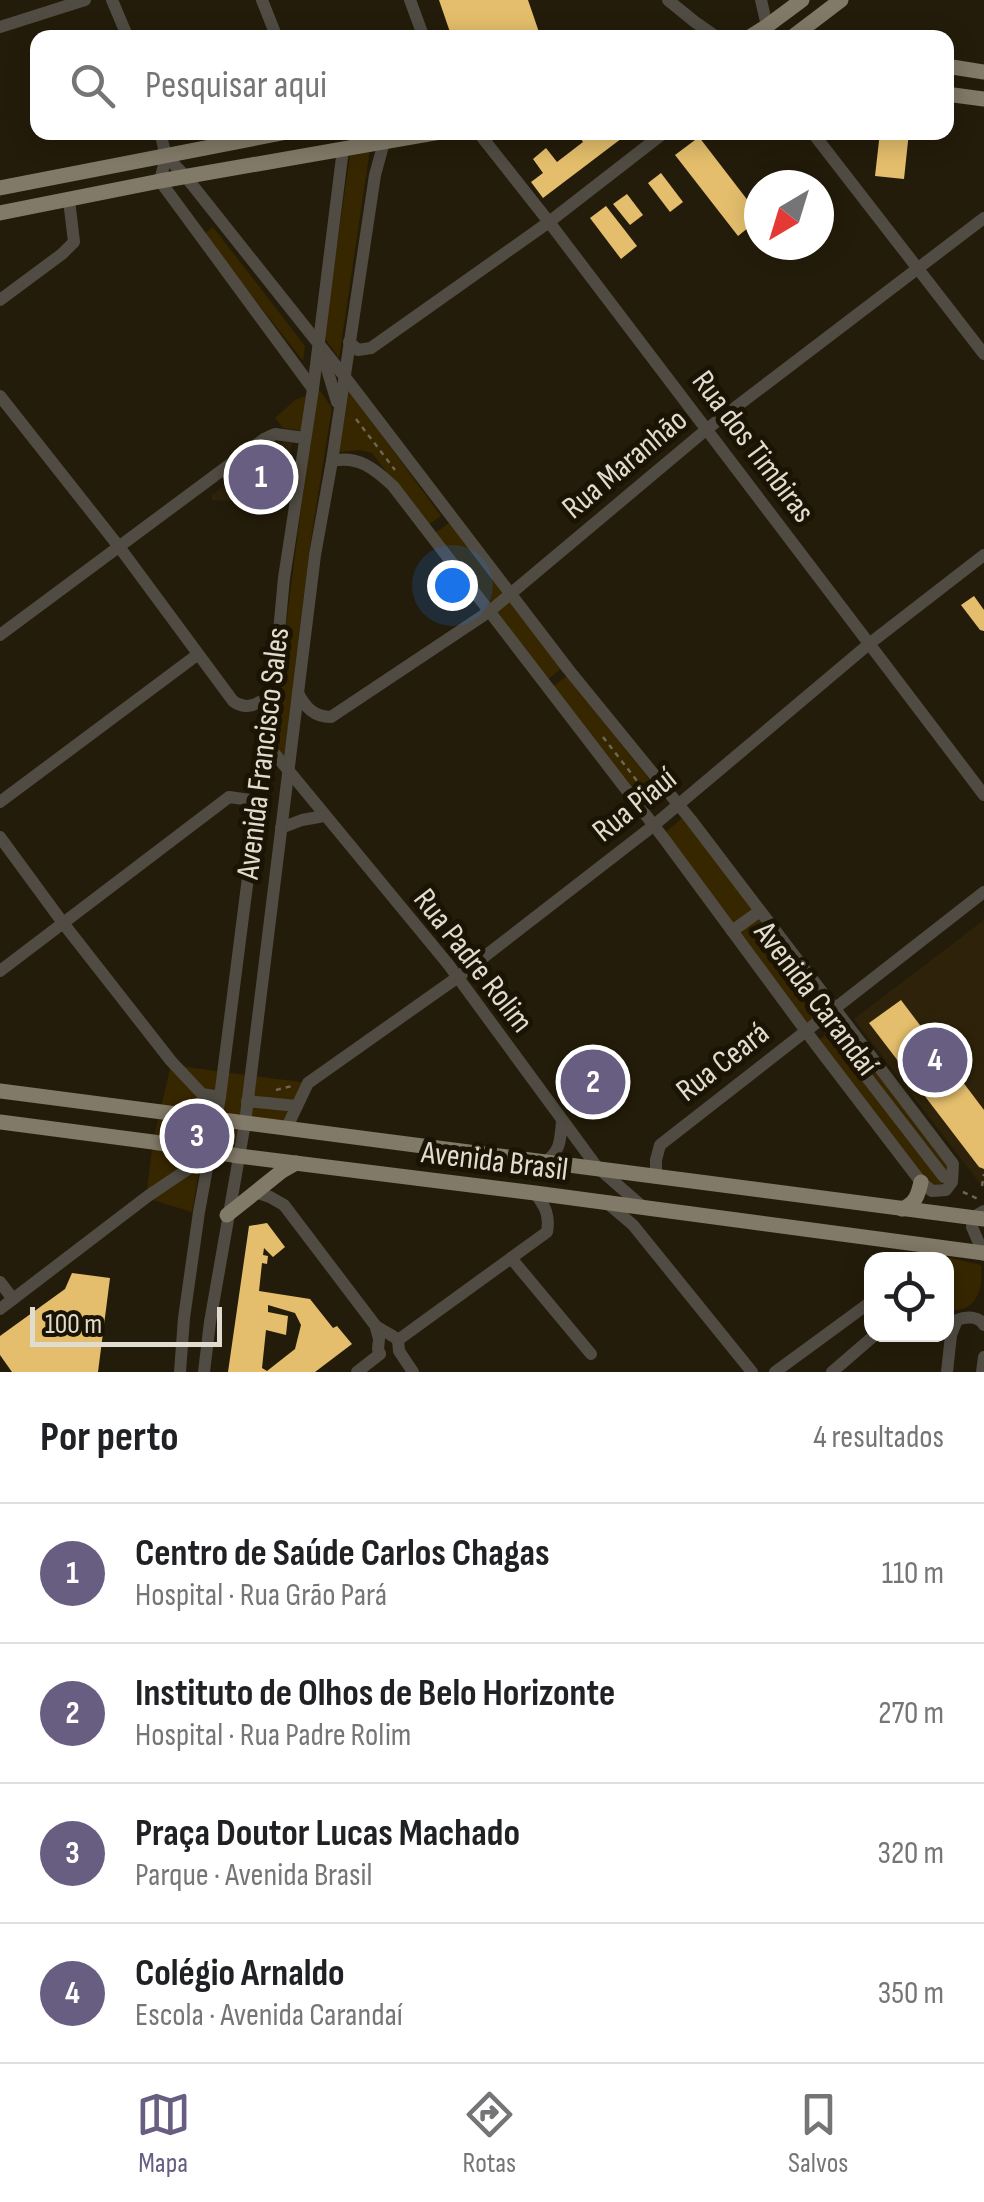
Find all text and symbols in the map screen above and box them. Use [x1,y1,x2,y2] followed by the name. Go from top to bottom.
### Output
[30,30,954,140] search box
[65,58,120,113] icon: search
[145,63,327,108] text: Pesquisar aqui
[744,170,834,260] north arrow
[683,363,823,531] street label: Rua dos Timbiras
[555,401,695,528] street label: Rua Maranhão
[228,440,294,514] pin: 1
[427,560,478,611] your location
[229,625,298,882] street label: Avenida Francisco Sales
[585,760,685,851] street label: Rua Piauí
[405,881,541,1041] street label: Rua Padre Rolim
[745,914,886,1083] street label: Avenida Carandaí
[669,1014,777,1110] street label: Rua Ceará
[902,1022,968,1098] pin: 4
[560,1044,626,1120] pin: 2
[164,1098,230,1174] pin: 3
[418,1133,570,1190] street label: Avenida Brasil
[864,1252,954,1342] map controls
[864,1252,954,1342] button: locate
[30,1302,222,1346] scale bar
[45,1308,102,1341] text: 100 m
[40,1412,179,1463] text: Por perto
[813,1418,944,1457] text: 4 resultados
[135,1531,550,1576] text: Centro de Saúde Carlos Chagas
[66,1554,79,1593] text: 1
[882,1554,944,1593] text: 110 m
[135,1576,387,1615] text: Hospital · Rua Grão Pará
[135,1671,615,1716] text: Instituto de Olhos de Belo Horizonte
[65,1694,80,1733] text: 2
[878,1694,944,1733] text: 270 m
[135,1716,411,1755] text: Hospital · Rua Padre Rolim
[135,1811,520,1856] text: Praça Doutor Lucas Machado
[65,1834,80,1873] text: 3
[877,1834,944,1873] text: 320 m
[135,1856,373,1895] text: Parque · Avenida Brasil
[135,1951,345,1996] text: Colégio Arnaldo
[65,1974,80,2013] text: 4
[878,1974,944,2013] text: 350 m
[135,1996,403,2035] text: Escola · Avenida Carandaí
[136,2087,191,2180] tab: Mapa
[462,2087,517,2180] tab: Rotas
[788,2087,848,2180] tab: Salvos

